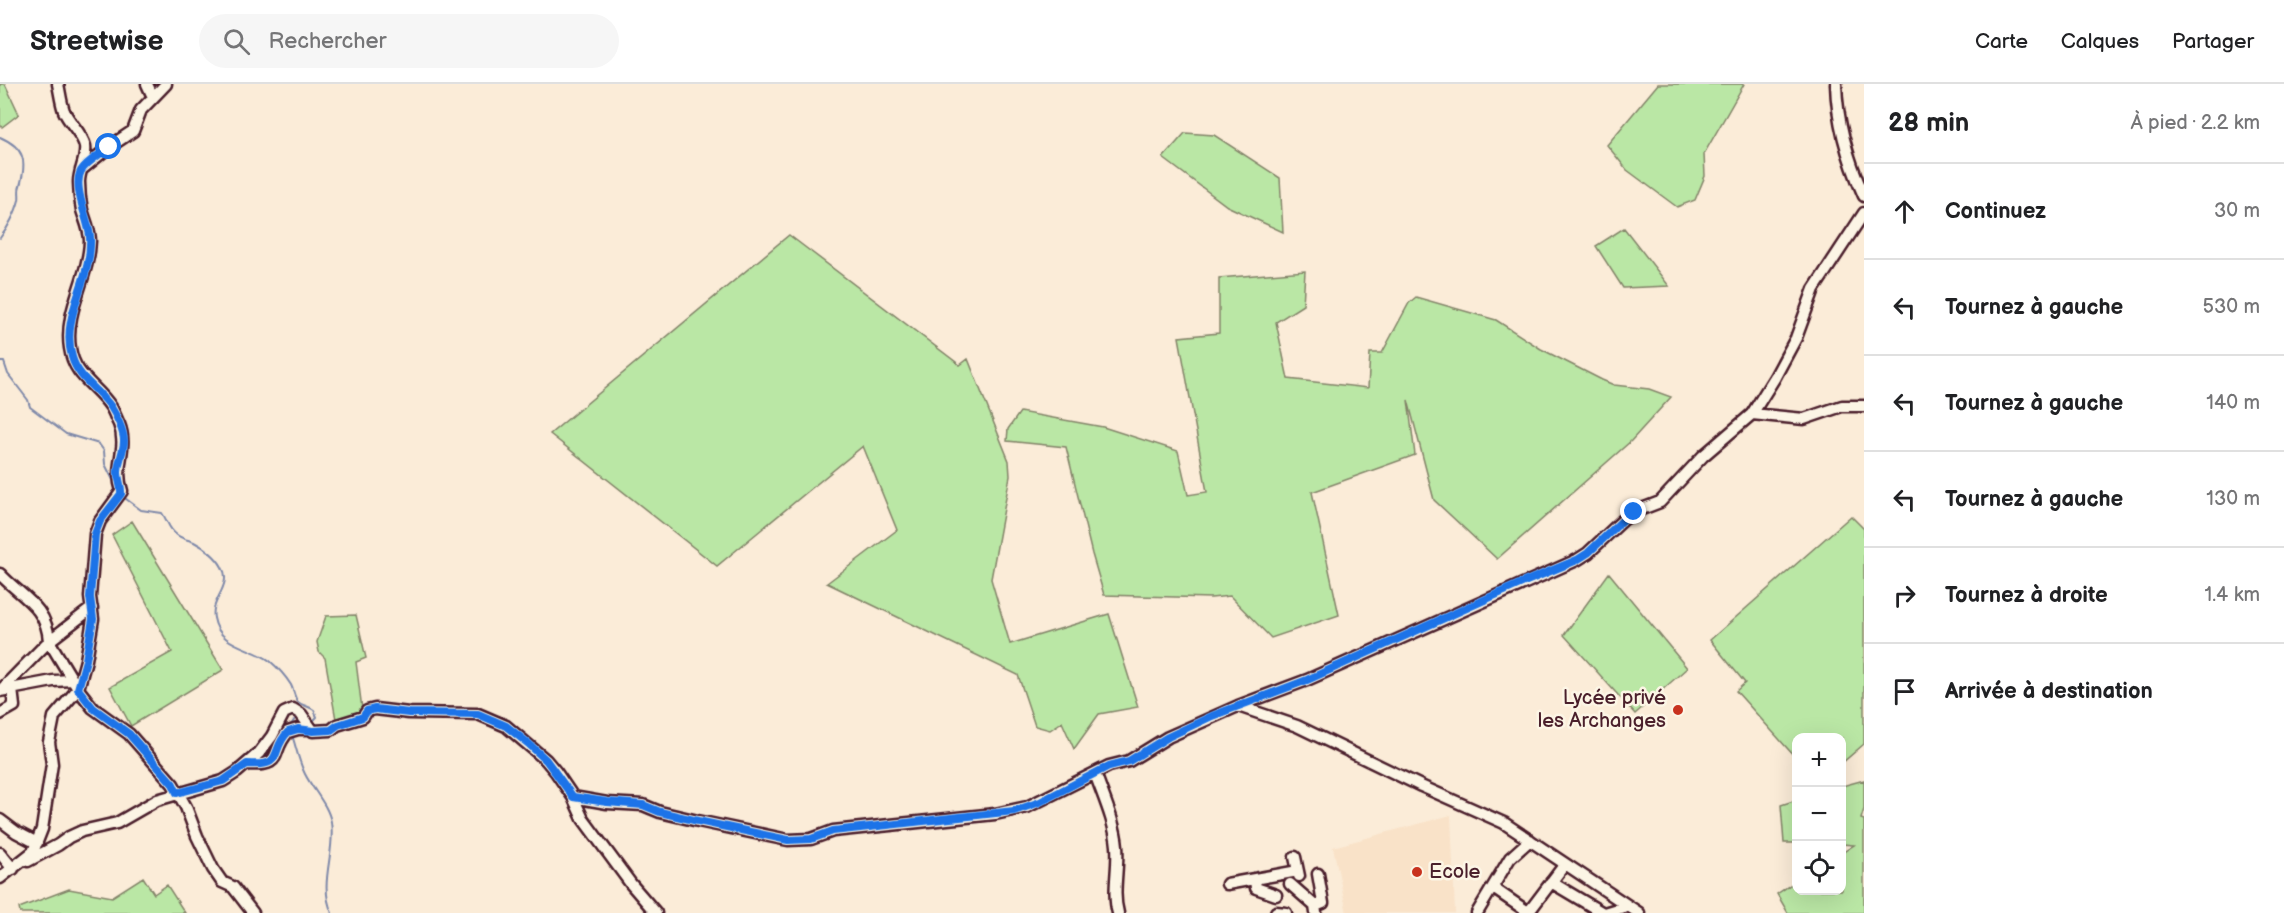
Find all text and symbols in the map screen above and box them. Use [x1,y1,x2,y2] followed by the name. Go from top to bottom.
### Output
[199,14,619,68] search box
[30,25,163,58] text: Streetwise
[220,25,253,58] icon: search
[268,28,386,55] text: Rechercher
[1975,29,2028,54] text: Carte
[2061,29,2139,54] text: Calques
[2172,29,2254,54] text: Partager
[1888,108,1969,139] text: 28 min
[2130,111,2260,135] text: À pied · 2.2 km
[95,133,121,159] route start
[1888,195,1921,228] icon: ahead
[1945,198,2046,225] text: Continuez
[2214,199,2260,223] text: 30 m
[1888,291,1921,324] icon: left
[1945,294,2123,321] text: Tournez à gauche
[2203,295,2260,319] text: 530 m
[1888,387,1921,420] icon: left
[1945,390,2123,417] text: Tournez à gauche
[2206,391,2260,415] text: 140 m
[1888,483,1921,516] icon: left
[1945,486,2123,513] text: Tournez à gauche
[2206,487,2260,511] text: 130 m
[1620,498,1646,524] route end
[1888,579,1921,612] icon: right
[1945,582,2108,609] text: Tournez à droite
[2204,583,2260,607] text: 1.4 km
[1888,675,1921,708] icon: arrive
[1945,678,2153,705] text: Arrivée à destination
[1538,686,1666,733] place label: Lycée privé les Archanges
[1671,703,1685,717] marker: Lycée privé les Archanges
[1792,733,1846,895] map controls
[1792,733,1846,787] button: +
[1792,787,1846,841] button: −
[1792,841,1846,895] button: locate
[1429,860,1481,884] place label: Ecole
[1410,865,1424,879] marker: Ecole

